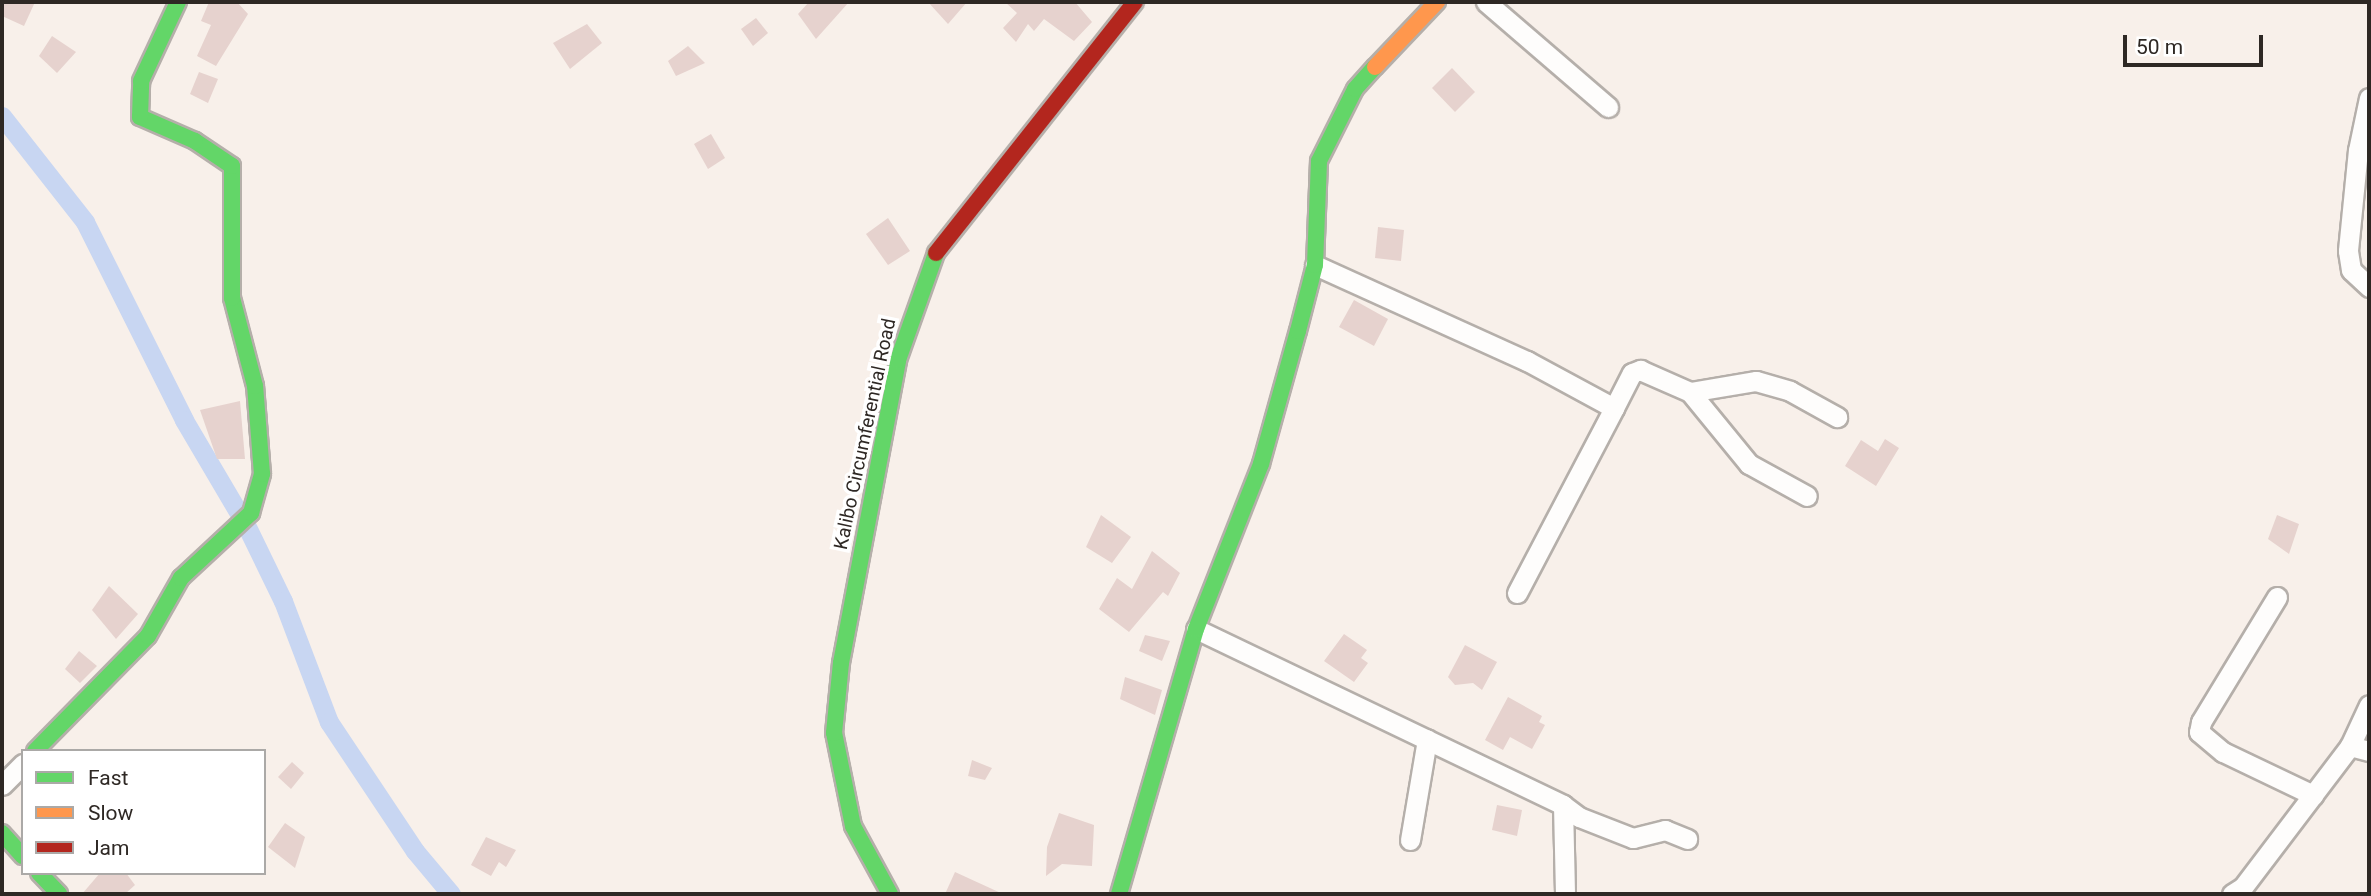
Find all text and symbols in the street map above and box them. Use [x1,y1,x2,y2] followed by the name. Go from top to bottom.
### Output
[2126,21,2266,65] scale bar
[2136,35,2183,59] text: 50 m
[829,316,901,552] street label: Kalibo Circumferential Road
[21,749,266,875] legend
[88,766,128,790] text: Fast
[88,801,133,825] text: Slow
[88,836,129,860] text: Jam

